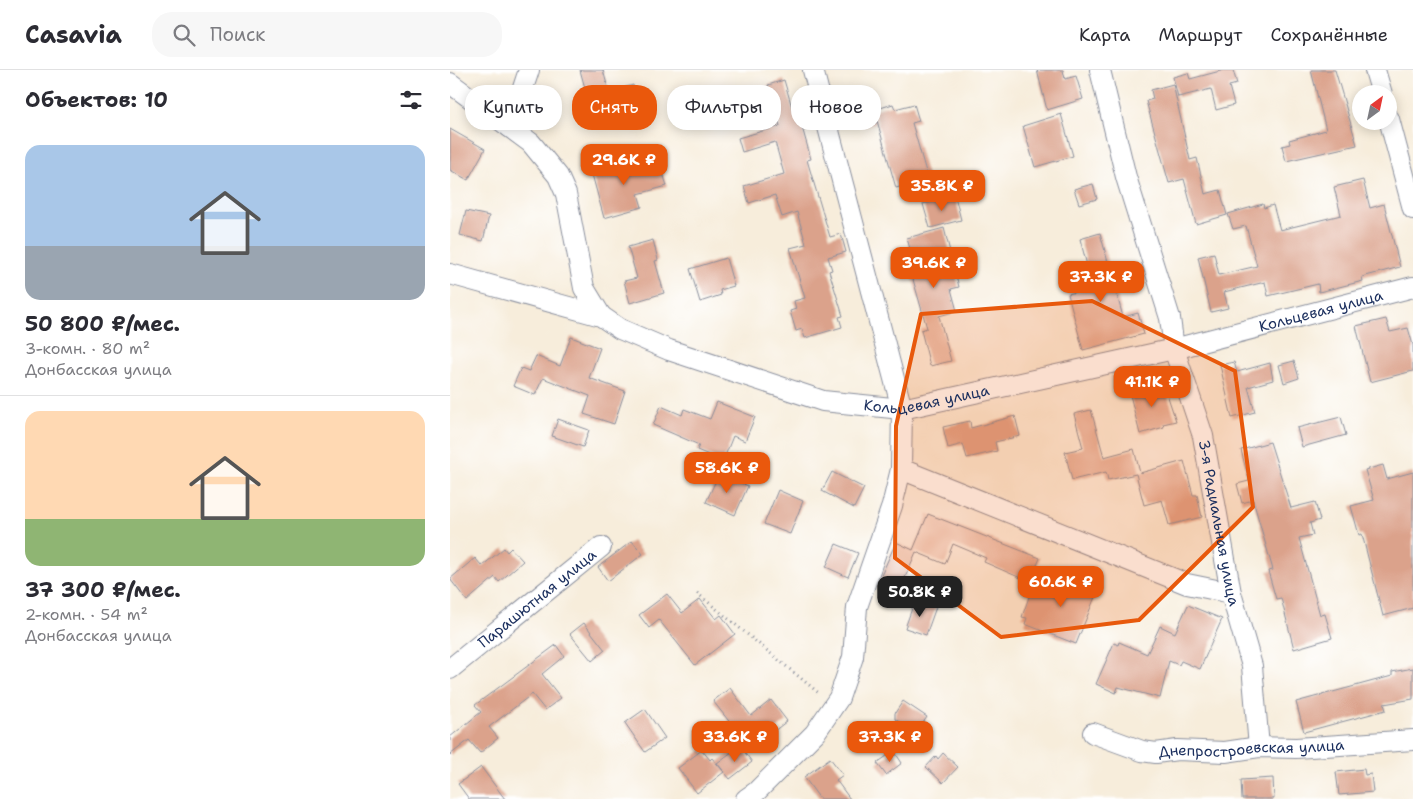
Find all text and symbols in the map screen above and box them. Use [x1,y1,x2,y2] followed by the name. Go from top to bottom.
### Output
[152,12,502,57] search box
[25,19,122,51] text: Casavia
[170,21,198,49] icon: search
[210,22,265,47] text: Поиск
[1079,23,1130,47] text: Карта
[1158,23,1242,47] text: Маршрут
[1270,23,1388,47] text: Сохранённые
[465,85,562,130] chip: Купить
[572,85,657,130] chip: Снять
[667,85,781,130] chip: Фильтры
[791,85,881,130] chip: Новое
[1352,85,1398,130] north arrow
[1352,85,1397,130] map controls
[25,86,168,114] text: Объектов: 10
[397,86,425,114] icon: filters
[578,144,670,186] pin: 29.6K ₽
[592,149,656,170] text: 29.6K ₽
[896,170,988,212] pin: 35.8K ₽
[910,175,974,196] text: 35.8K ₽
[180,178,270,268] icon: home
[888,246,980,289] pin: 39.6K ₽
[902,252,966,273] text: 39.6K ₽
[1055,260,1147,303] pin: 37.3K ₽
[1069,266,1133,287] text: 37.3K ₽
[1257,285,1386,337] street label: Кольцевая улица
[25,310,180,338] text: 50 800 ₽/мес.
[25,338,150,359] text: 3-комн. · 80 m²
[25,359,172,380] text: Донбасская улица
[1106,366,1198,408] pin: 41.1K ₽
[1125,371,1179,392] text: 41.1K ₽
[863,380,992,420] street label: Кольцевая улица
[1194,438,1244,609] street label: 3-я Радиальная улица
[180,443,270,533] icon: home
[681,452,773,494] pin: 58.6K ₽
[695,457,759,478] text: 58.6K ₽
[474,544,601,652] street label: Парашютная улица
[1015,566,1107,608] pin: 60.6K ₽
[1029,571,1093,592] text: 60.6K ₽
[25,576,181,604] text: 37 300 ₽/мес.
[874,576,966,618] pin: 50.8K ₽
[888,581,952,602] text: 50.8K ₽
[25,604,148,625] text: 2-комн. · 54 m²
[25,625,172,646] text: Донбасская улица
[689,720,781,763] pin: 33.6K ₽
[844,720,936,763] pin: 37.3K ₽
[703,726,767,747] text: 33.6K ₽
[858,726,922,747] text: 37.3K ₽
[1157,735,1346,763] street label: Днепростроевская улица

